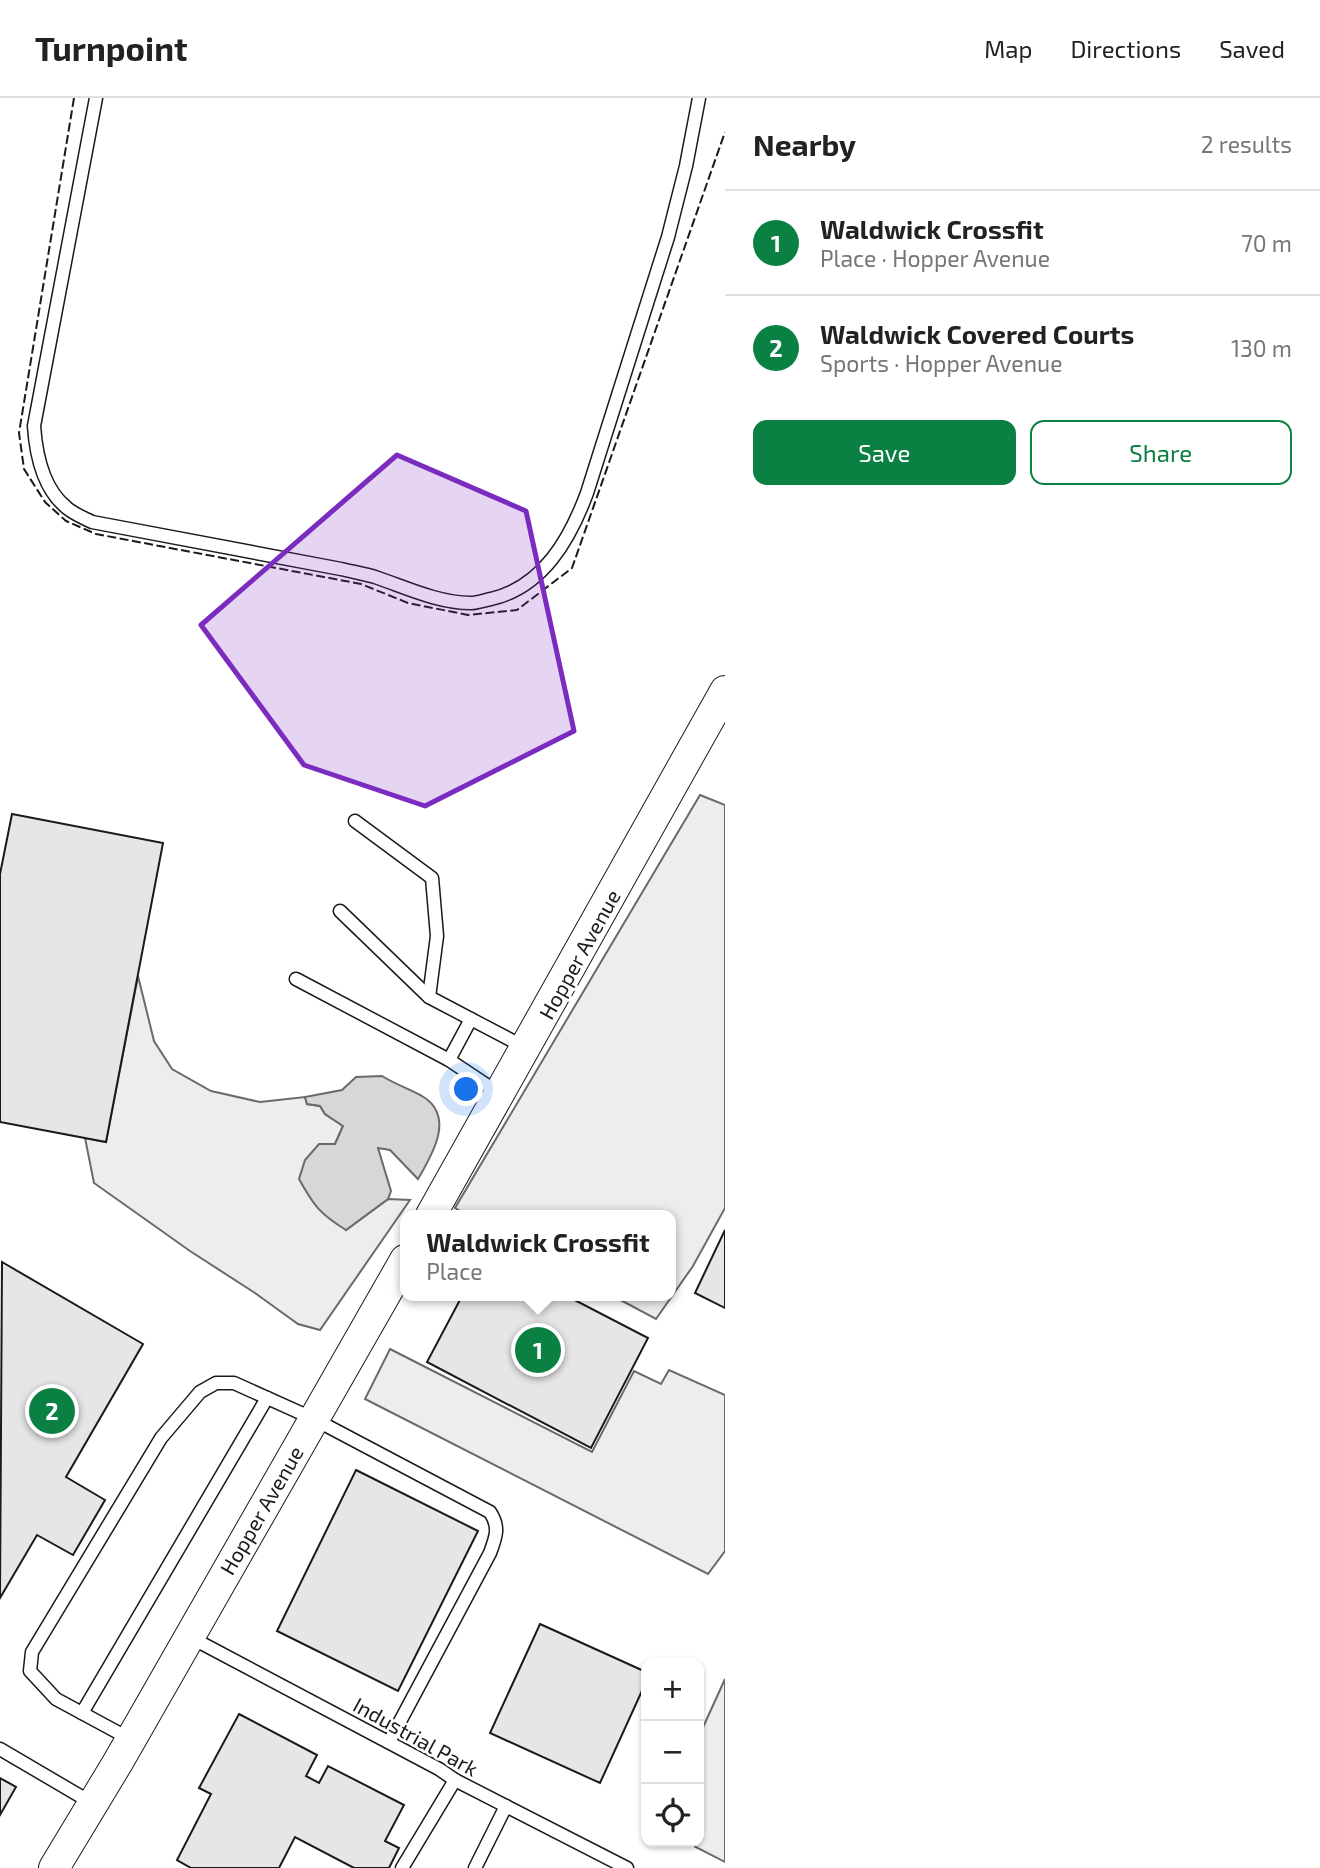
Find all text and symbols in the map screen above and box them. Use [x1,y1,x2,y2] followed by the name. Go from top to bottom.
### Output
[35,28,188,68] text: Turnpoint
[984,34,1032,63] text: Map
[1070,34,1181,63] text: Directions
[1219,34,1285,63] text: Saved
[753,126,856,162] text: Nearby
[1201,130,1292,158] text: 2 results
[820,213,1044,244] text: Waldwick Crossfit
[771,229,781,257] text: 1
[1241,229,1292,257] text: 70 m
[820,244,1050,272] text: Place · Hopper Avenue
[820,318,1134,349] text: Waldwick Covered Courts
[769,334,783,362] text: 2
[1231,334,1292,362] text: 130 m
[820,349,1063,377] text: Sports · Hopper Avenue
[753,420,1016,485] button: Save
[1030,420,1292,485] button: Share
[533,885,625,1023] street label: Hopper Avenue
[449,1072,483,1106] your location
[400,1210,676,1301] popup
[426,1226,650,1257] text: Waldwick Crossfit
[426,1257,483,1285] text: Place
[515,1324,561,1376] pin: 1
[29,1385,75,1437] pin: 2
[214,1441,308,1579] street label: Hopper Avenue
[641,1658,704,1847] map controls
[641,1658,704,1721] button: +
[349,1691,483,1781] street label: Industrial Park
[641,1721,704,1784] button: −
[641,1784,704,1847] button: locate

